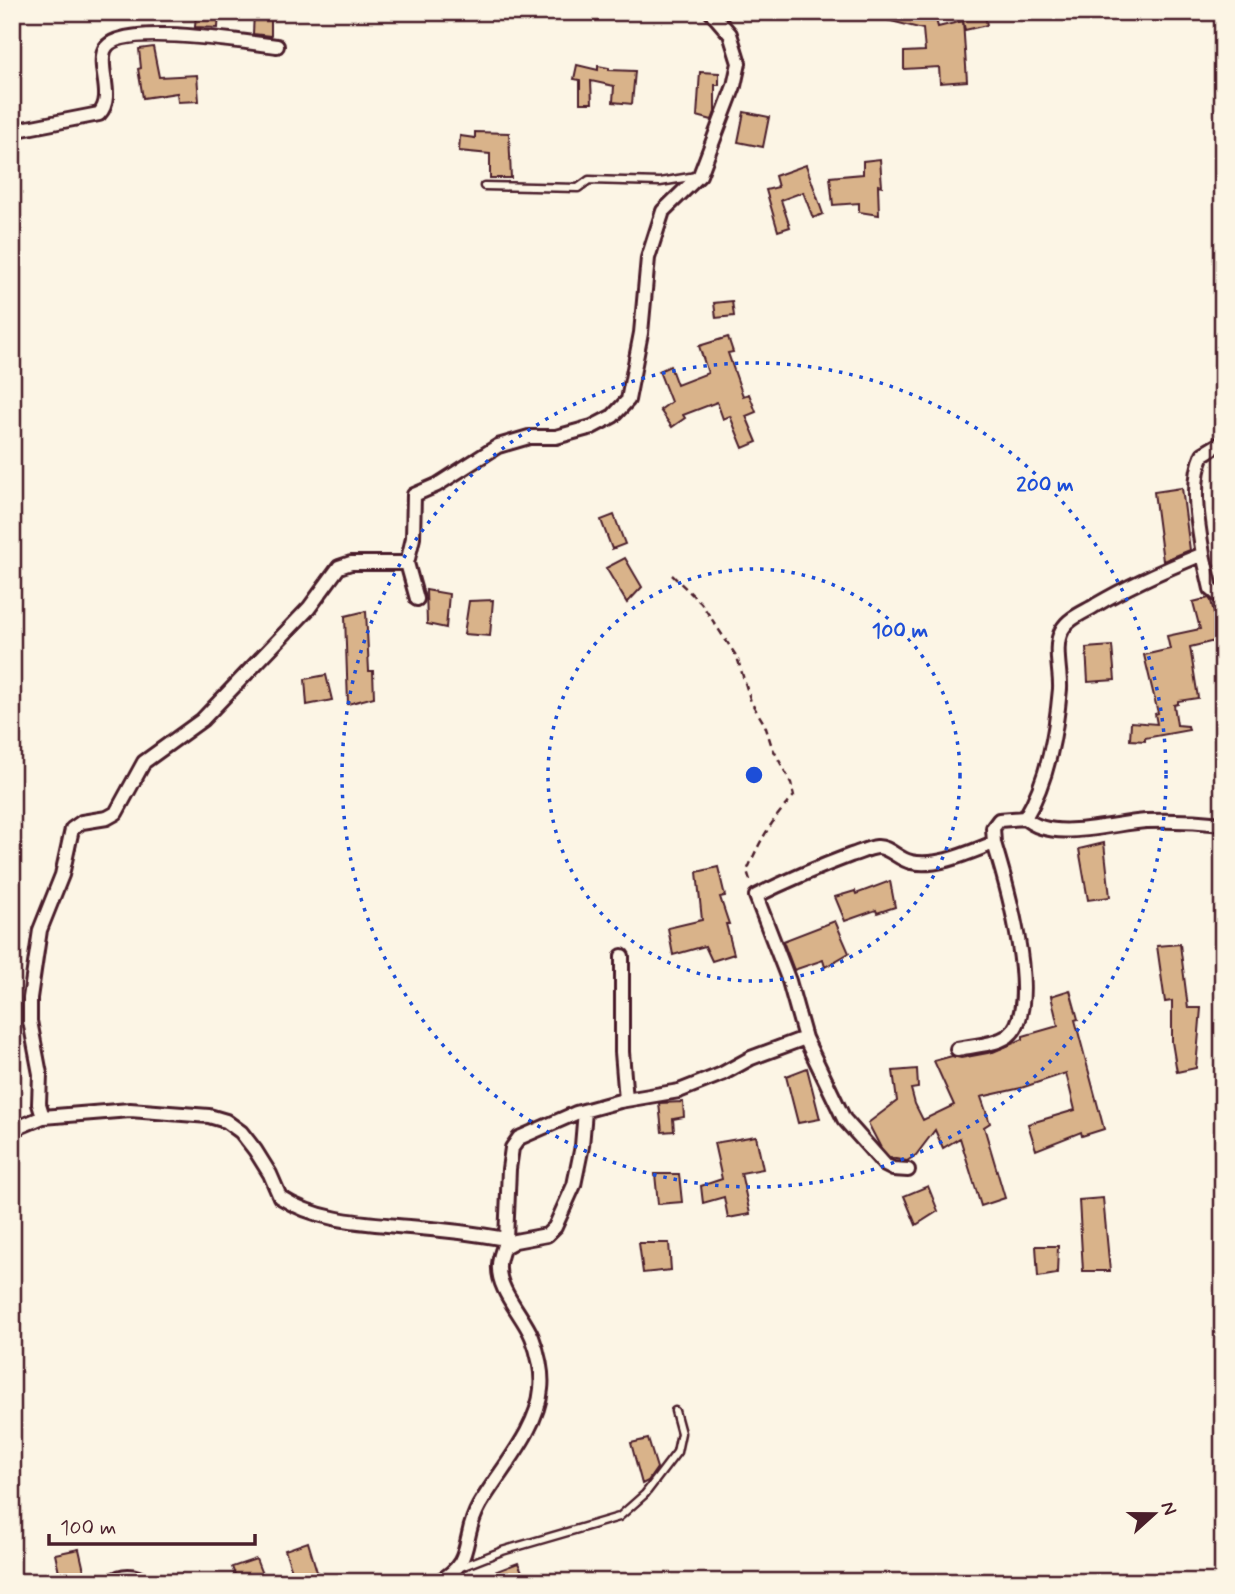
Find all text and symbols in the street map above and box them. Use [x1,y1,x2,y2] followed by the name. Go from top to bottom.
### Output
[1016,471,1074,499] text: 200 m
[872,617,928,645] text: 100 m
[742,763,766,787] centre of rings
[1120,1478,1190,1548] north arrow
[1155,1498,1182,1519] text: N
[49,1503,256,1547] scale bar
[60,1514,116,1542] text: 100 m

